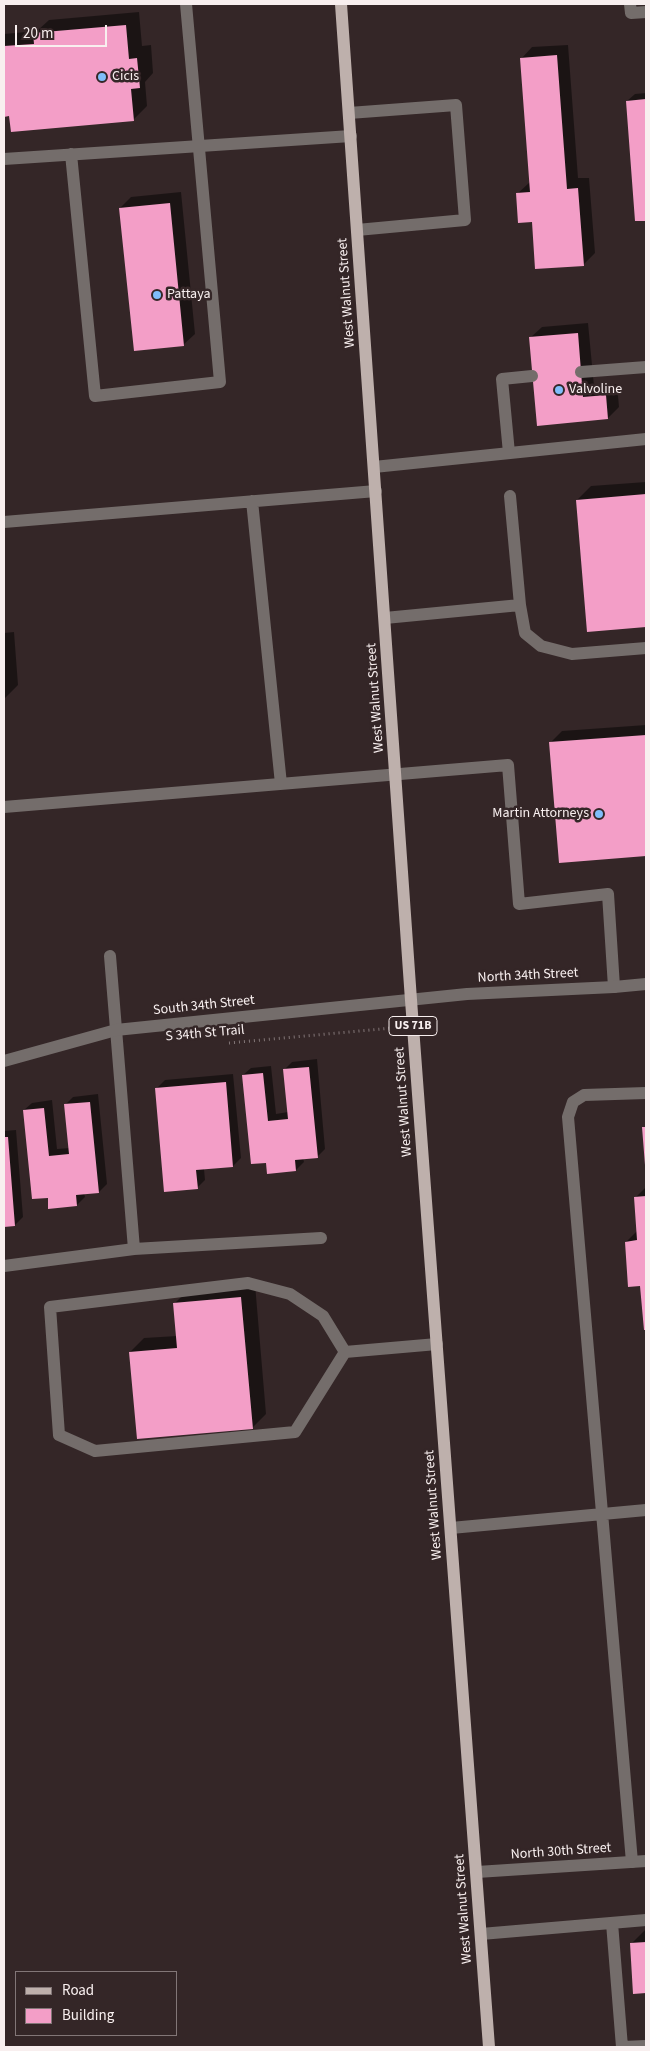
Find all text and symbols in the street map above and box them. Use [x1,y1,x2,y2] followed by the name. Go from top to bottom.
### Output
[18,15,110,47] scale bar
[23,23,53,44] text: 20 m
[112,69,139,85] place label: Cicis
[96,71,108,83] marker: Cicis
[335,237,359,349] street label: West Walnut Street
[167,287,210,303] place label: Pattaya
[151,289,163,301] marker: Pattaya
[569,382,622,398] place label: Valvoline
[553,384,565,396] marker: Valvoline
[364,642,388,754] street label: West Walnut Street
[492,806,589,822] place label: Martin Attorneys
[593,808,605,820] marker: Martin Attorneys
[477,965,579,987] street label: North 34th Street
[152,992,256,1020] street label: South 34th Street
[389,1016,437,1036] road number: US 71B
[165,1022,245,1046] street label: S 34th St Trail
[392,1046,416,1158] street label: West Walnut Street
[422,1449,446,1561] street label: West Walnut Street
[510,1840,612,1864] street label: North 30th Street
[452,1853,476,1965] street label: West Walnut Street
[15,1971,178,2036] legend
[62,1980,94,2001] text: Road
[62,2005,114,2026] text: Building

